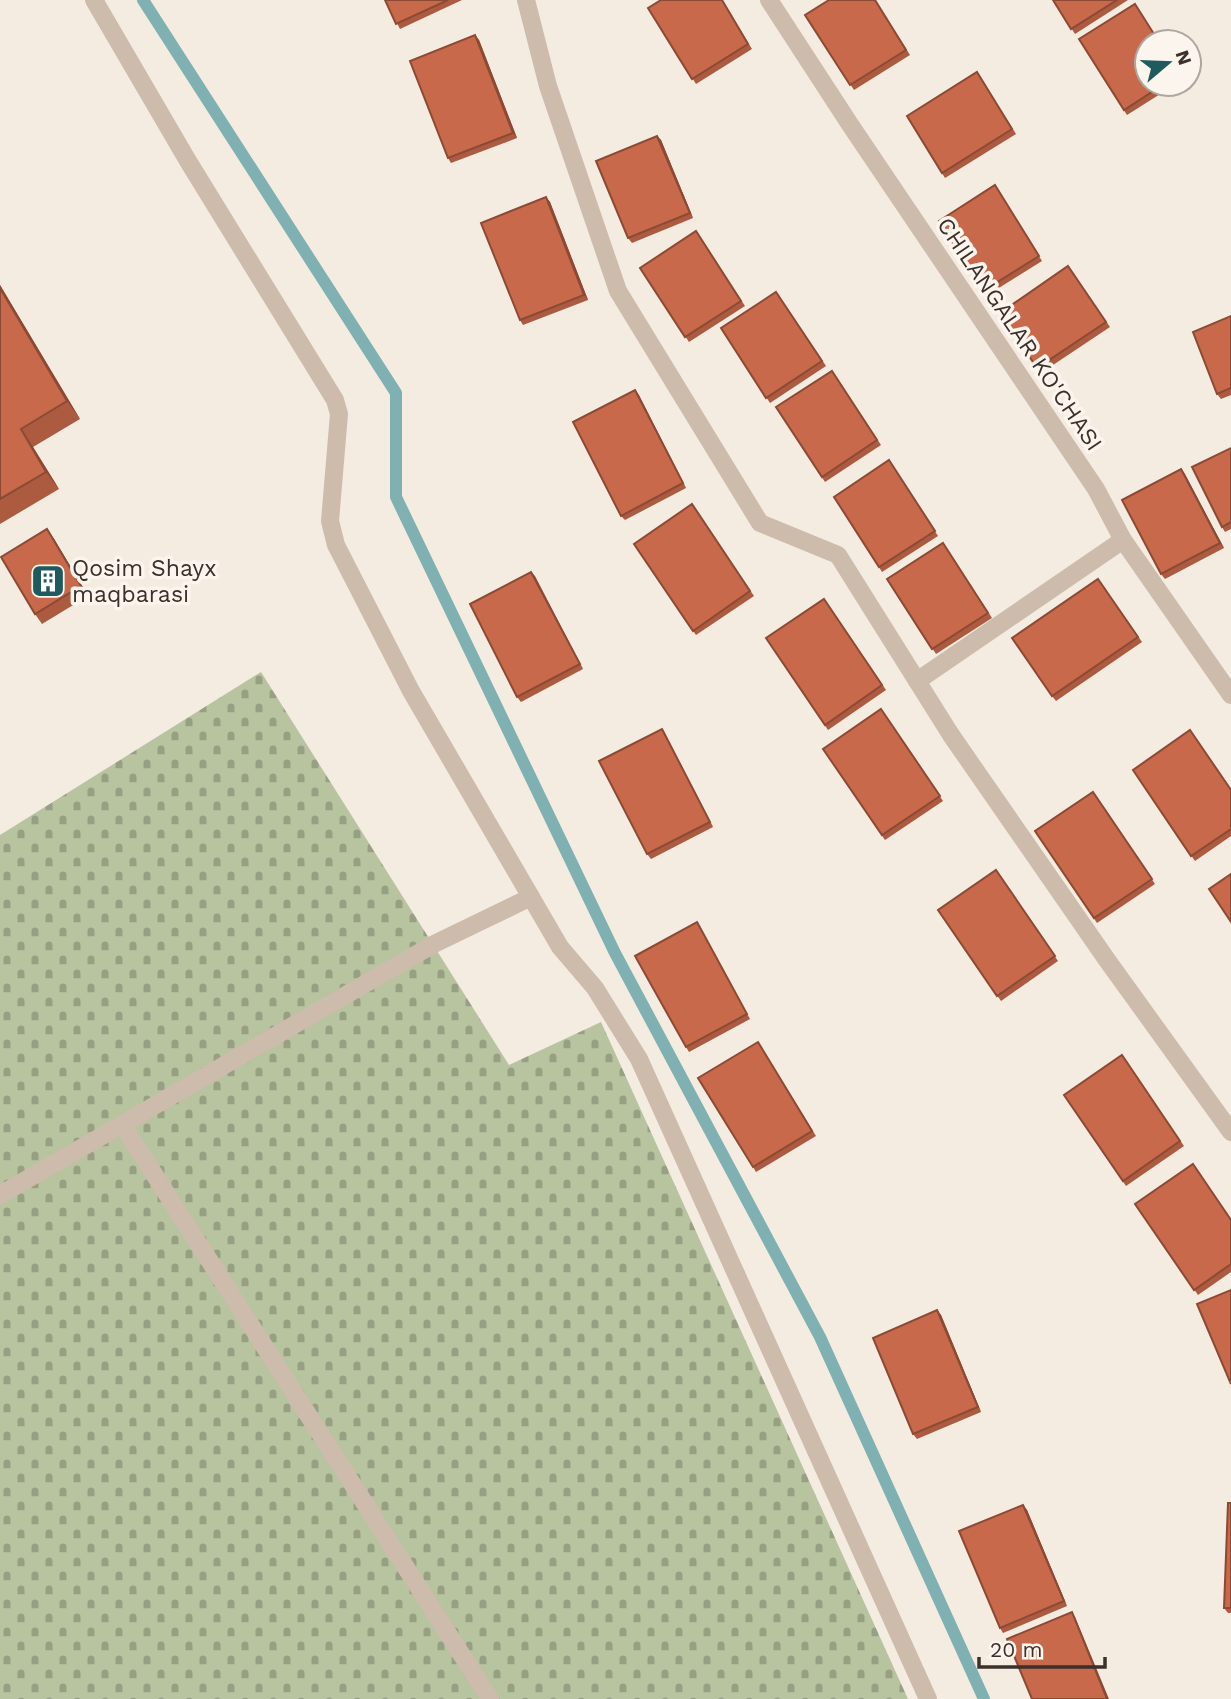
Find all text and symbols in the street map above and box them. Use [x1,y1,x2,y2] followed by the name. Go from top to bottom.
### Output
[1133,28,1203,98] north arrow
[1170,47,1197,68] text: N
[931,213,1108,456] street label: CHILANGALAR KO'CHASI
[72,555,216,608] place label: Qosim Shayx maqbarasi
[29,562,67,600] building icon: Qosim Shayx maqbarasi
[979,1626,1105,1670] scale bar
[990,1637,1042,1662] text: 20 m

